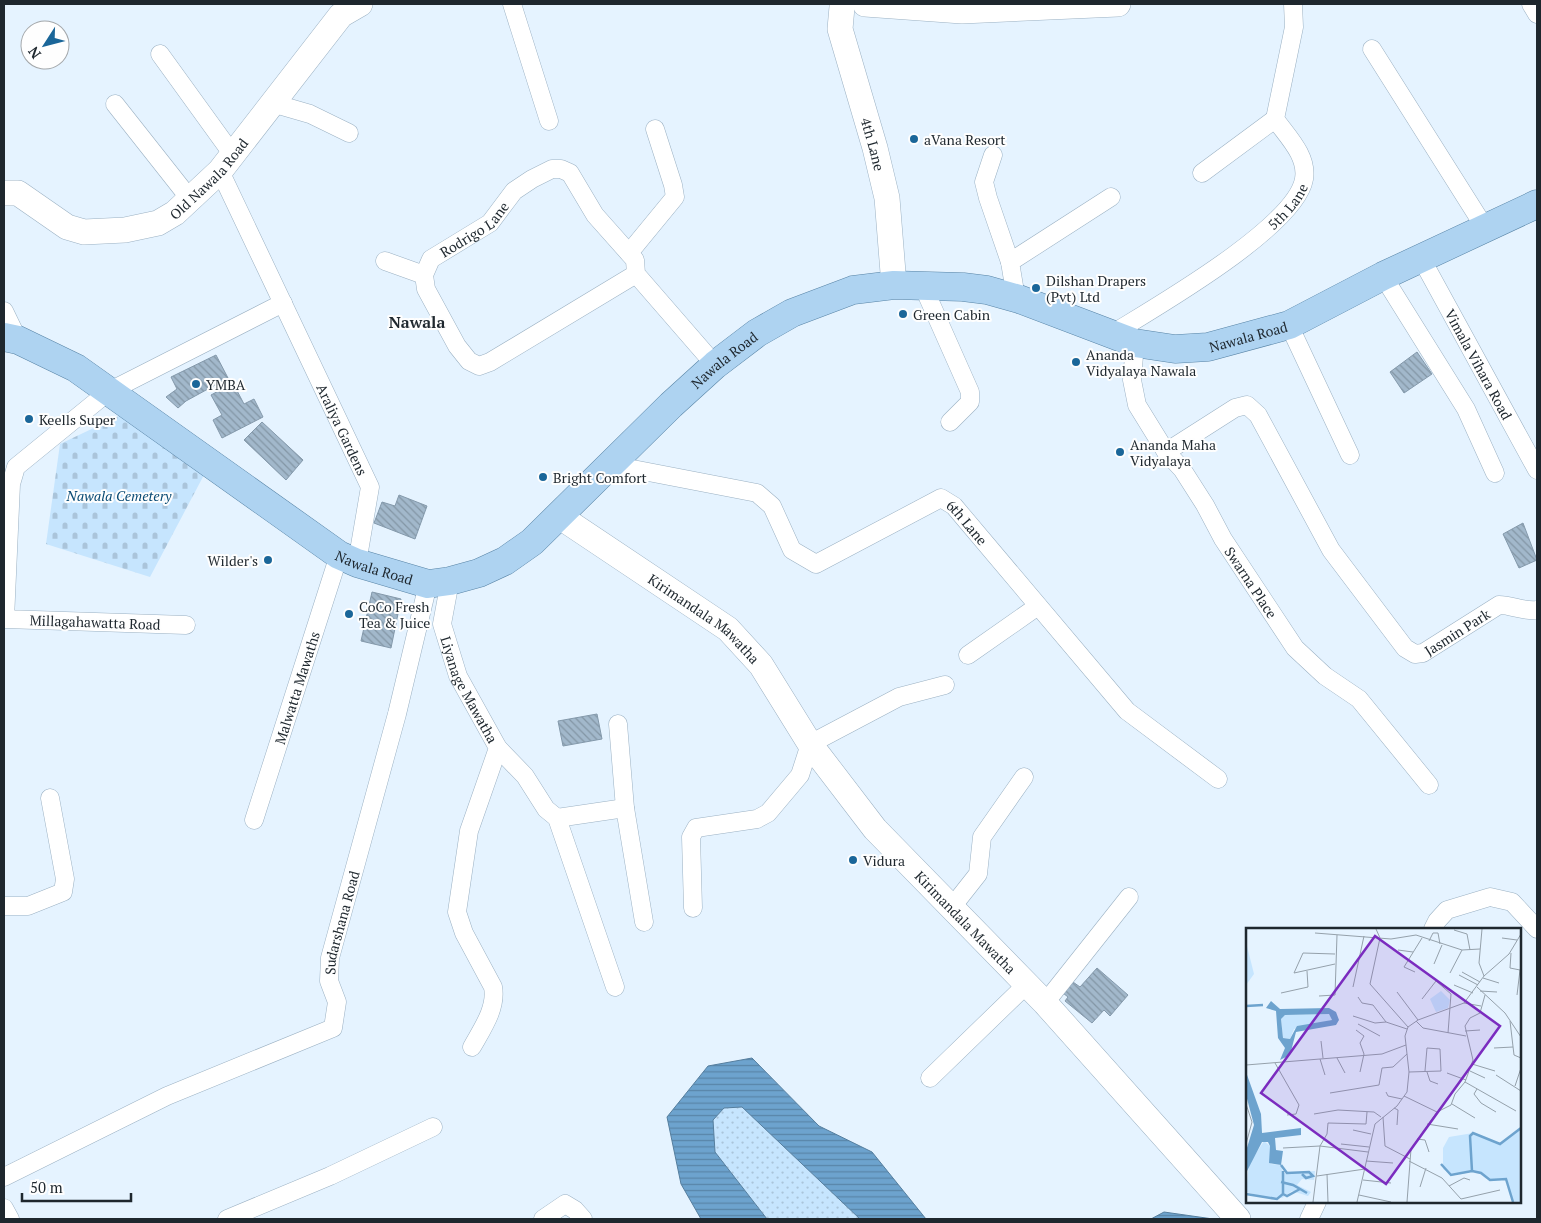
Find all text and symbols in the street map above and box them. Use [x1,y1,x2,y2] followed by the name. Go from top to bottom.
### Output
[20,20,70,70] north arrow
[23,43,45,63] text: N
[857,115,890,173] street label: 4th Lane
[924,130,1006,149] place label: aVana Resort
[908,133,920,145] marker: aVana Resort
[165,134,252,223] street label: Old Nawala Road
[1263,180,1312,233] street label: 5th Lane
[436,197,513,261] street label: Rodrigo Lane
[1046,271,1146,306] place label: Dilshan Drapers (Pvt) Ltd
[1030,282,1042,294] marker: Dilshan Drapers (Pvt) Ltd
[913,305,991,324] place label: Green Cabin
[1441,305,1517,423] street label: Vimala Vihara Road
[897,308,909,320] marker: Green Cabin
[389,311,445,333] district label: Nawala
[1207,316,1290,356] street label: Nawala Road
[686,327,761,392] street label: Nawala Road
[1086,345,1196,380] place label: Ananda Vidyalaya Nawala
[1070,356,1082,368] marker: Ananda Vidyalaya Nawala
[206,375,246,394] place label: YMBA
[190,378,202,390] marker: YMBA
[313,380,373,478] street label: Araliya Gardens
[39,410,116,429] place label: Keells Super
[23,413,35,425] marker: Keells Super
[1130,435,1216,470] place label: Ananda Maha Vidyalaya
[1114,446,1126,458] marker: Ananda Maha Vidyalaya
[553,468,648,487] place label: Bright Comfort
[537,471,549,483] marker: Bright Comfort
[66,486,172,505] park label: Nawala Cemetery
[944,495,992,549] street label: 6th Lane
[1221,543,1282,622] street label: Swarna Place
[333,545,416,589] street label: Nawala Road
[208,551,258,570] place label: Wilder's
[262,554,274,566] marker: Wilder's
[645,569,764,667] street label: Kirimandala Mawatha
[359,597,430,632] place label: CoCo Fresh Tea & Juice
[1420,603,1494,659] street label: Jasmin Park
[343,608,355,620] marker: CoCo Fresh Tea & Juice
[29,610,161,634] street label: Millagahawatta Road
[269,629,323,747] street label: Malwatta Mawaths
[437,634,503,746] street label: Liyanage Mawatha
[863,851,905,870] place label: Vidura
[847,854,859,866] marker: Vidura
[911,866,1020,978] street label: Kirimandala Mawatha
[320,868,363,975] street label: Sudarshana Road
[1246,928,1521,1203] inset map
[22,1170,131,1202] scale bar
[30,1177,63,1197] text: 50 m

